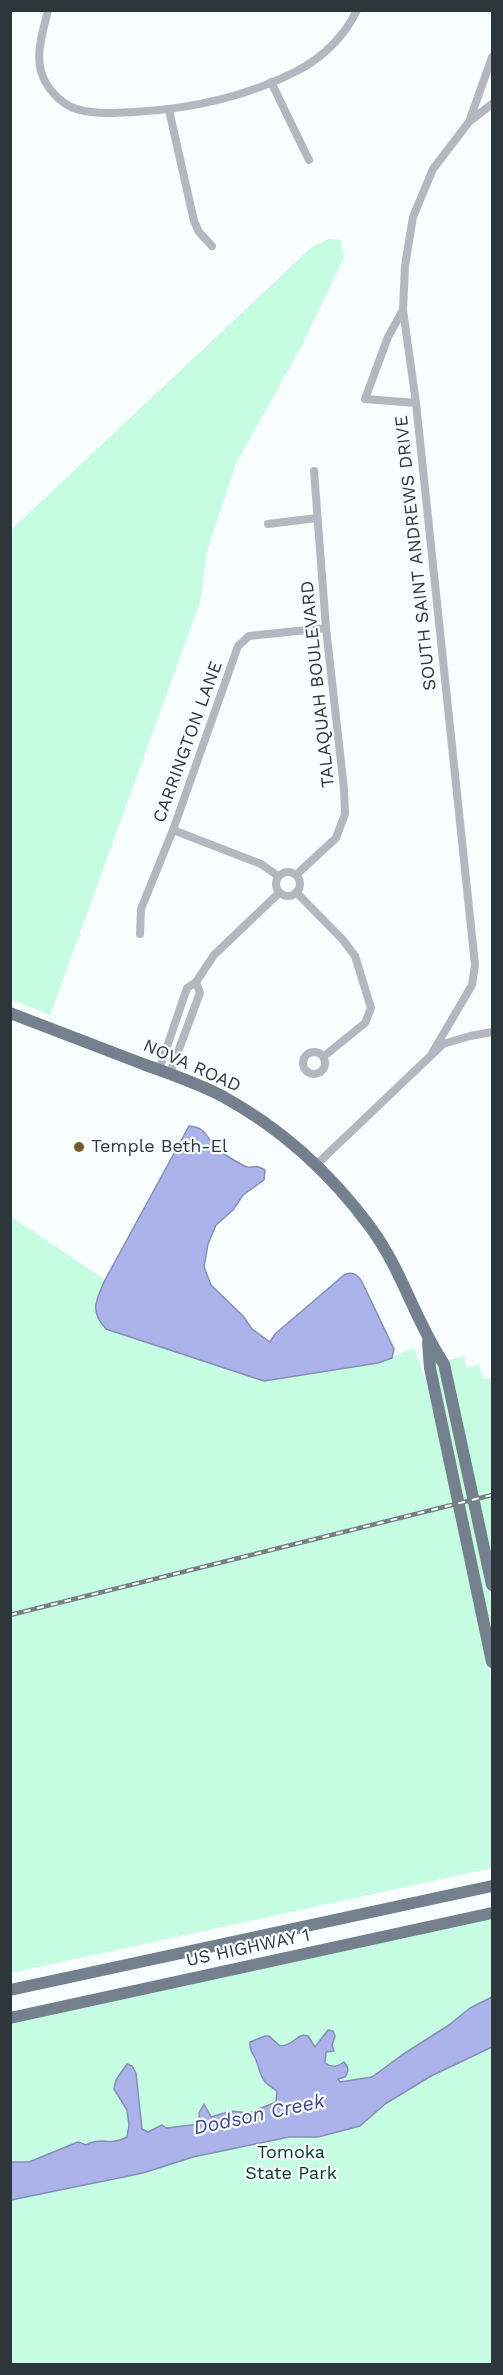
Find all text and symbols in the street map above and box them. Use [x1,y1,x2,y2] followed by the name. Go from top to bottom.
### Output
[391,414,441,692] street label: SOUTH SAINT ANDREWS DRIVE
[296,579,340,789] street label: TALAQUAH BOULEVARD
[149,658,227,826] street label: CARRINGTON LANE
[140,1035,244,1097] street label: NOVA ROAD
[91,1136,227,1158] place label: Temple Beth-El
[72,1140,86,1154] marker: Temple Beth-El
[184,1924,312,1972] street label: US HIGHWAY 1
[191,2089,327,2141] water label: Dodson Creek
[245,2142,337,2184] park label: Tomoka State Park

